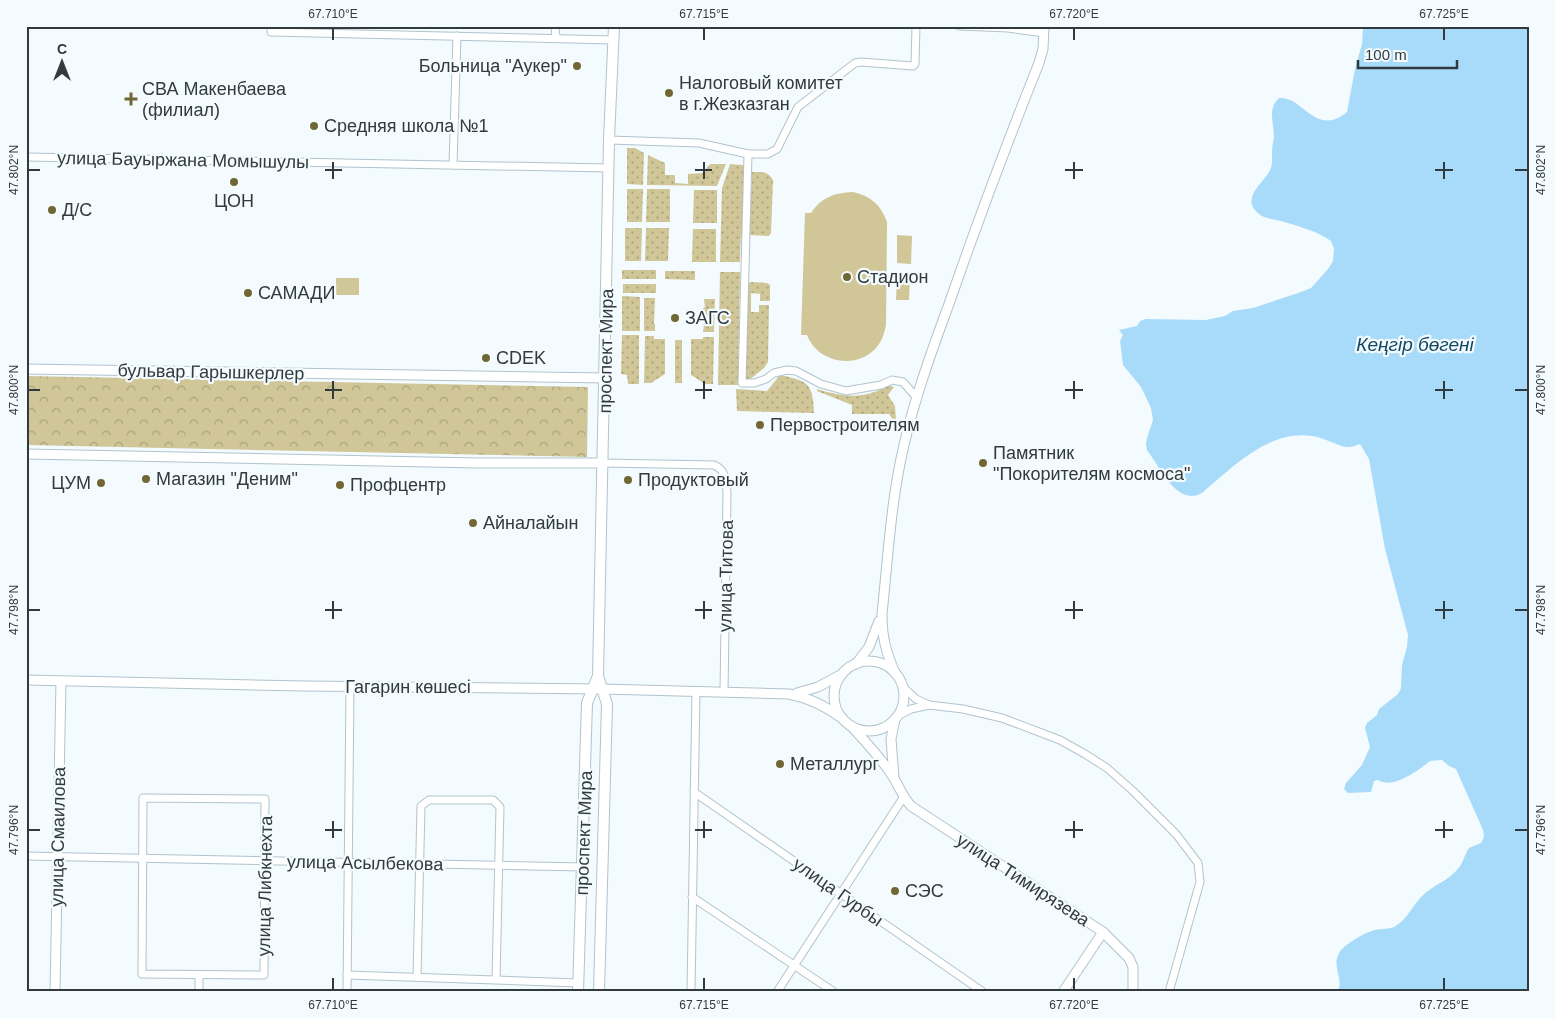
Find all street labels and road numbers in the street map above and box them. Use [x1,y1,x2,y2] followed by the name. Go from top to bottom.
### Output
[57,148,309,172] street label: улица Бауыржана Момышулы
[595,287,617,414] street label: проспект Мира
[117,360,305,384] street label: бульвар Гарышкерлер
[715,519,737,632] street label: улица Титова
[345,677,471,697] street label: Гагарин көшесі
[47,766,69,907] street label: улица Смаилова
[572,769,596,896] street label: проспект Мира
[254,814,276,957] street label: улица Либкнехта
[953,830,1094,931] street label: улица Тимирязева
[287,852,444,874] street label: улица Асылбекова
[789,854,887,930] street label: улица Гурбы

